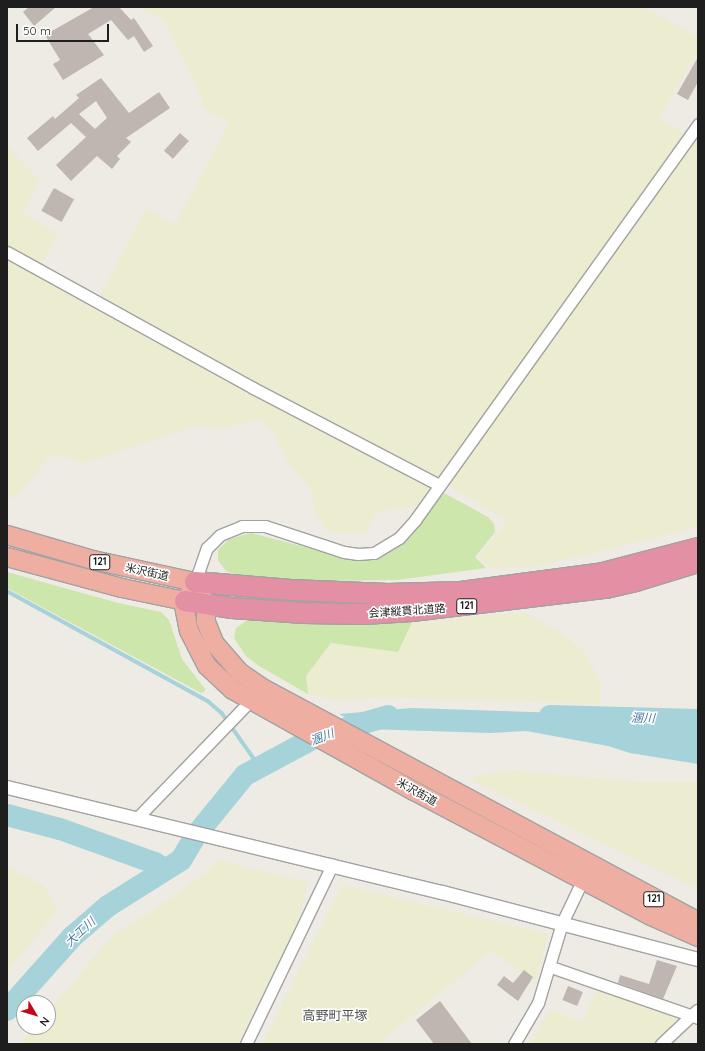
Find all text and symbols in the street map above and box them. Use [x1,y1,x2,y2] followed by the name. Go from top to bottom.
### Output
[18,16,111,42] scale bar
[23,23,51,38] text: 50 m
[89,554,111,570] road number: 121
[124,561,170,583] street label: 米沢街道
[456,598,478,614] road number: 121
[368,602,446,620] street label: 会津縦貫北道路
[631,710,655,726] water label: 溷川
[308,726,336,748] water label: 溷川
[395,776,439,808] street label: 米沢街道
[643,891,665,907] road number: 121
[62,914,98,950] water label: 大工川
[16,995,56,1035] north arrow
[303,1007,367,1023] district label: 高野町平塚
[37,1014,53,1029] text: N

